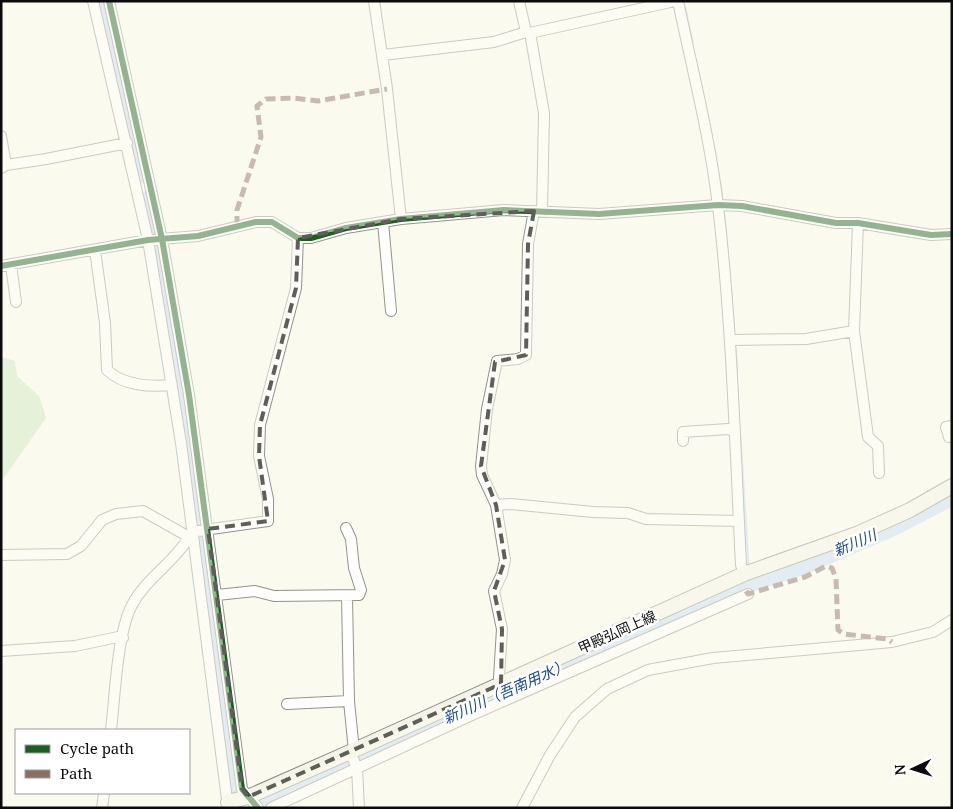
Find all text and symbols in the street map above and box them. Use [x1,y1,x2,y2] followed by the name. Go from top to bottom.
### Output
[830,523,881,560] water label: 新川川
[575,606,659,657] street label: 甲殿弘岡上線
[440,654,571,728] water label: 新川川（吾南用水）
[15,729,190,794] legend
[60,738,135,758] text: Cycle path
[888,744,938,794] north arrow
[60,763,93,783] text: Path
[890,764,909,776] text: N

